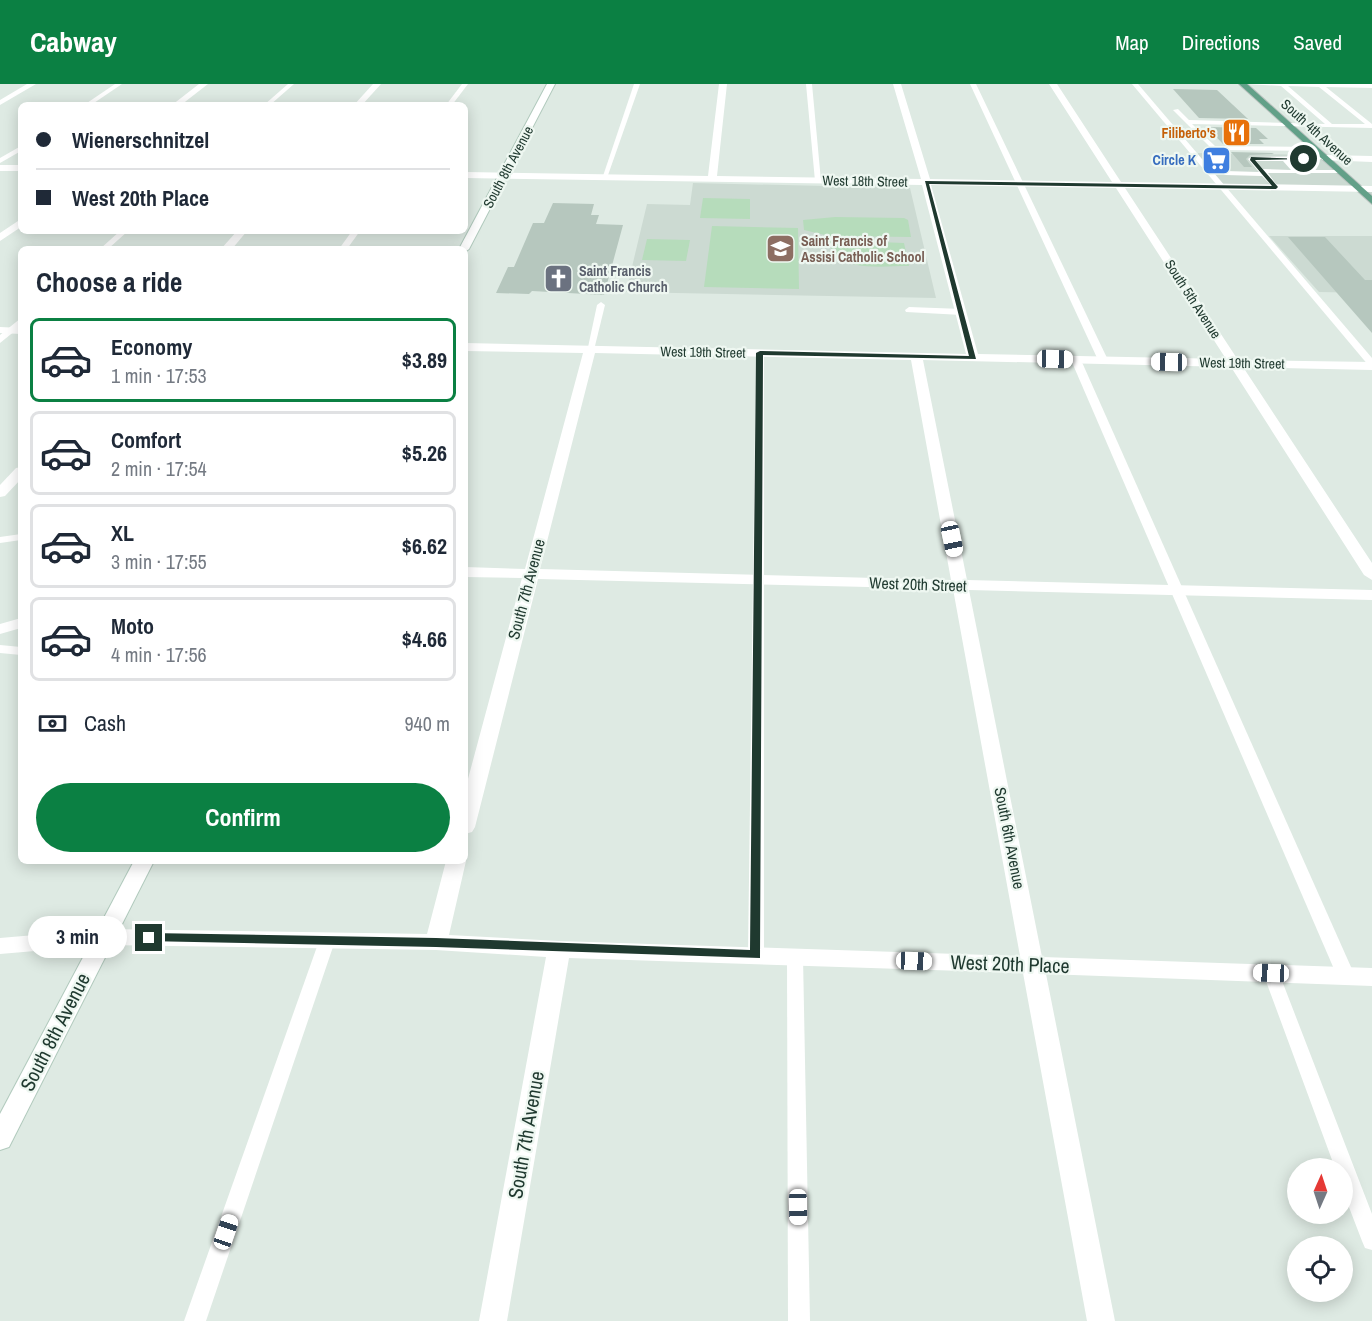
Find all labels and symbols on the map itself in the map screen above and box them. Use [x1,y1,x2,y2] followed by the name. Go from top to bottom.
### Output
[1277,95,1357,169] street label: South 4th Avenue
[1221,117,1253,149] restaurant icon: Filiberto's
[479,123,537,211] street label: South 8th Avenue
[1162,124,1216,142] place label: Filiberto's
[1201,144,1233,176] supermarket icon: Circle K
[1290,145,1317,172] route start
[1153,151,1197,169] place label: Circle K
[822,171,908,191] street label: West 18th Street
[801,232,925,266] place label: Saint Francis of Assisi Catholic School
[764,233,796,265] school or university icon: Saint Francis of Assisi Catholic School
[1161,256,1225,342] street label: South 5th Avenue
[579,262,668,296] place label: Saint Francis Catholic Church
[542,263,574,295] church icon: Saint Francis Catholic Church
[660,342,746,362] street label: West 19th Street
[1037,350,1073,368] car
[1151,353,1187,371] car
[1199,353,1285,373] street label: West 19th Street
[939,520,965,558] car
[502,536,550,642] street label: South 7th Avenue
[869,571,967,597] street label: West 20th Street
[989,785,1031,891] street label: South 6th Avenue
[29,917,128,959] callout: 3 min
[135,924,162,951] route end
[950,948,1070,979] street label: West 20th Place
[896,951,932,971] car
[1253,963,1289,983] car
[13,968,96,1095] street label: South 8th Avenue
[501,1069,550,1201] street label: South 7th Avenue
[1287,1158,1353,1224] north arrow
[789,1189,807,1225] car
[212,1212,240,1252] car

